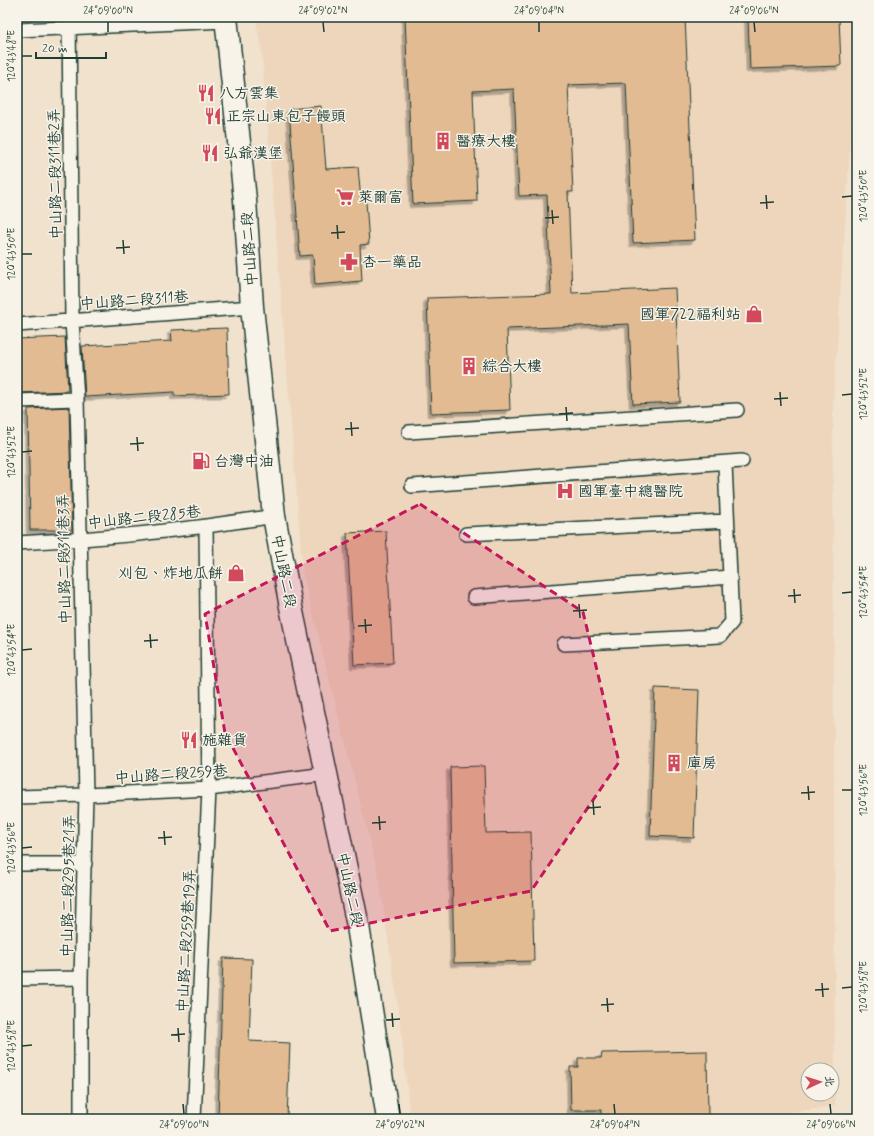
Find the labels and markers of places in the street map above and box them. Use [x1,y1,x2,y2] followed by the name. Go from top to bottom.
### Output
[196,83,216,103] restaurant icon: 八方雲集
[219,84,279,104] place label: 八方雲集
[203,106,223,126] restaurant icon: 正宗山東包子饅頭
[226,107,346,127] place label: 正宗山東包子饅頭
[433,131,453,151] building icon: 醫療大樓
[456,132,516,152] place label: 醫療大樓
[200,143,220,163] restaurant icon: 弘爺漢堡
[223,144,283,164] place label: 弘爺漢堡
[335,187,355,207] supermarket icon: 萊爾富
[358,188,403,208] place label: 萊爾富
[339,252,359,272] pharmacy icon: 杏一藥品
[362,253,422,273] place label: 杏一藥品
[744,304,764,324] shop icon: 國軍722福利站
[640,305,741,325] place label: 國軍722福利站
[459,356,479,376] building icon: 綜合大樓
[482,357,542,377] place label: 綜合大樓
[191,451,211,471] fuel station icon: 台灣中油
[214,452,274,472] place label: 台灣中油
[555,481,575,501] hospital icon: 國軍臺中總醫院
[578,482,683,502] place label: 國軍臺中總醫院
[226,563,246,583] shop icon: 刈包、炸地瓜餅
[118,564,223,584] place label: 刈包、炸地瓜餅
[179,730,199,750] restaurant icon: 施雜貨
[202,731,247,751] place label: 施雜貨
[664,753,684,773] building icon: 庫房
[687,754,717,774] place label: 庫房

